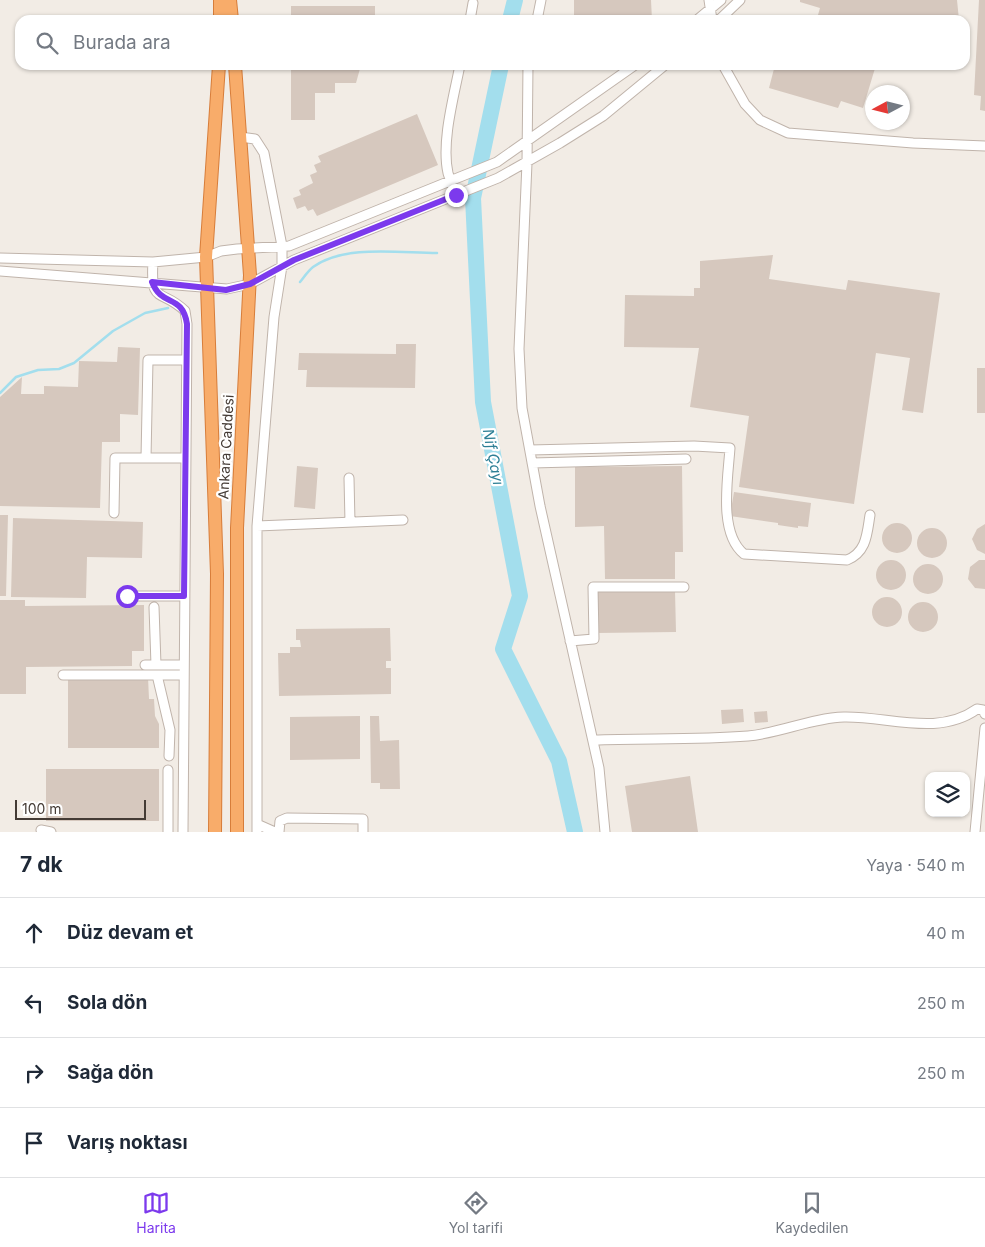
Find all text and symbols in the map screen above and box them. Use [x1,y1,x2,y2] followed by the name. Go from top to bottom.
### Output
[15,15,970,70] search box
[33,29,61,57] icon: search
[73,31,171,54] text: Burada ara
[865,85,910,130] north arrow
[445,184,468,207] route end
[214,394,237,500] street label: Ankara Caddesi
[479,427,508,487] water label: Nif Çayı
[116,585,139,608] route start
[925,772,970,817] map controls
[925,772,970,817] button: layers
[15,797,146,820] scale bar
[22,800,62,817] text: 100 m
[20,852,63,877] text: 7 dk
[866,855,965,875] text: Yaya · 540 m
[20,919,48,947] icon: ahead
[67,921,193,944] text: Düz devam et
[926,923,965,943] text: 40 m
[20,989,48,1017] icon: left
[67,991,147,1014] text: Sola dön
[917,993,965,1013] text: 250 m
[20,1059,48,1087] icon: right
[67,1061,153,1084] text: Sağa dön
[917,1063,965,1083] text: 250 m
[20,1129,48,1157] icon: arrive
[67,1131,188,1154] text: Varış noktası
[136,1189,176,1236] tab: Harita
[449,1189,503,1236] tab: Yol tarifi
[775,1189,849,1236] tab: Kaydedilen

